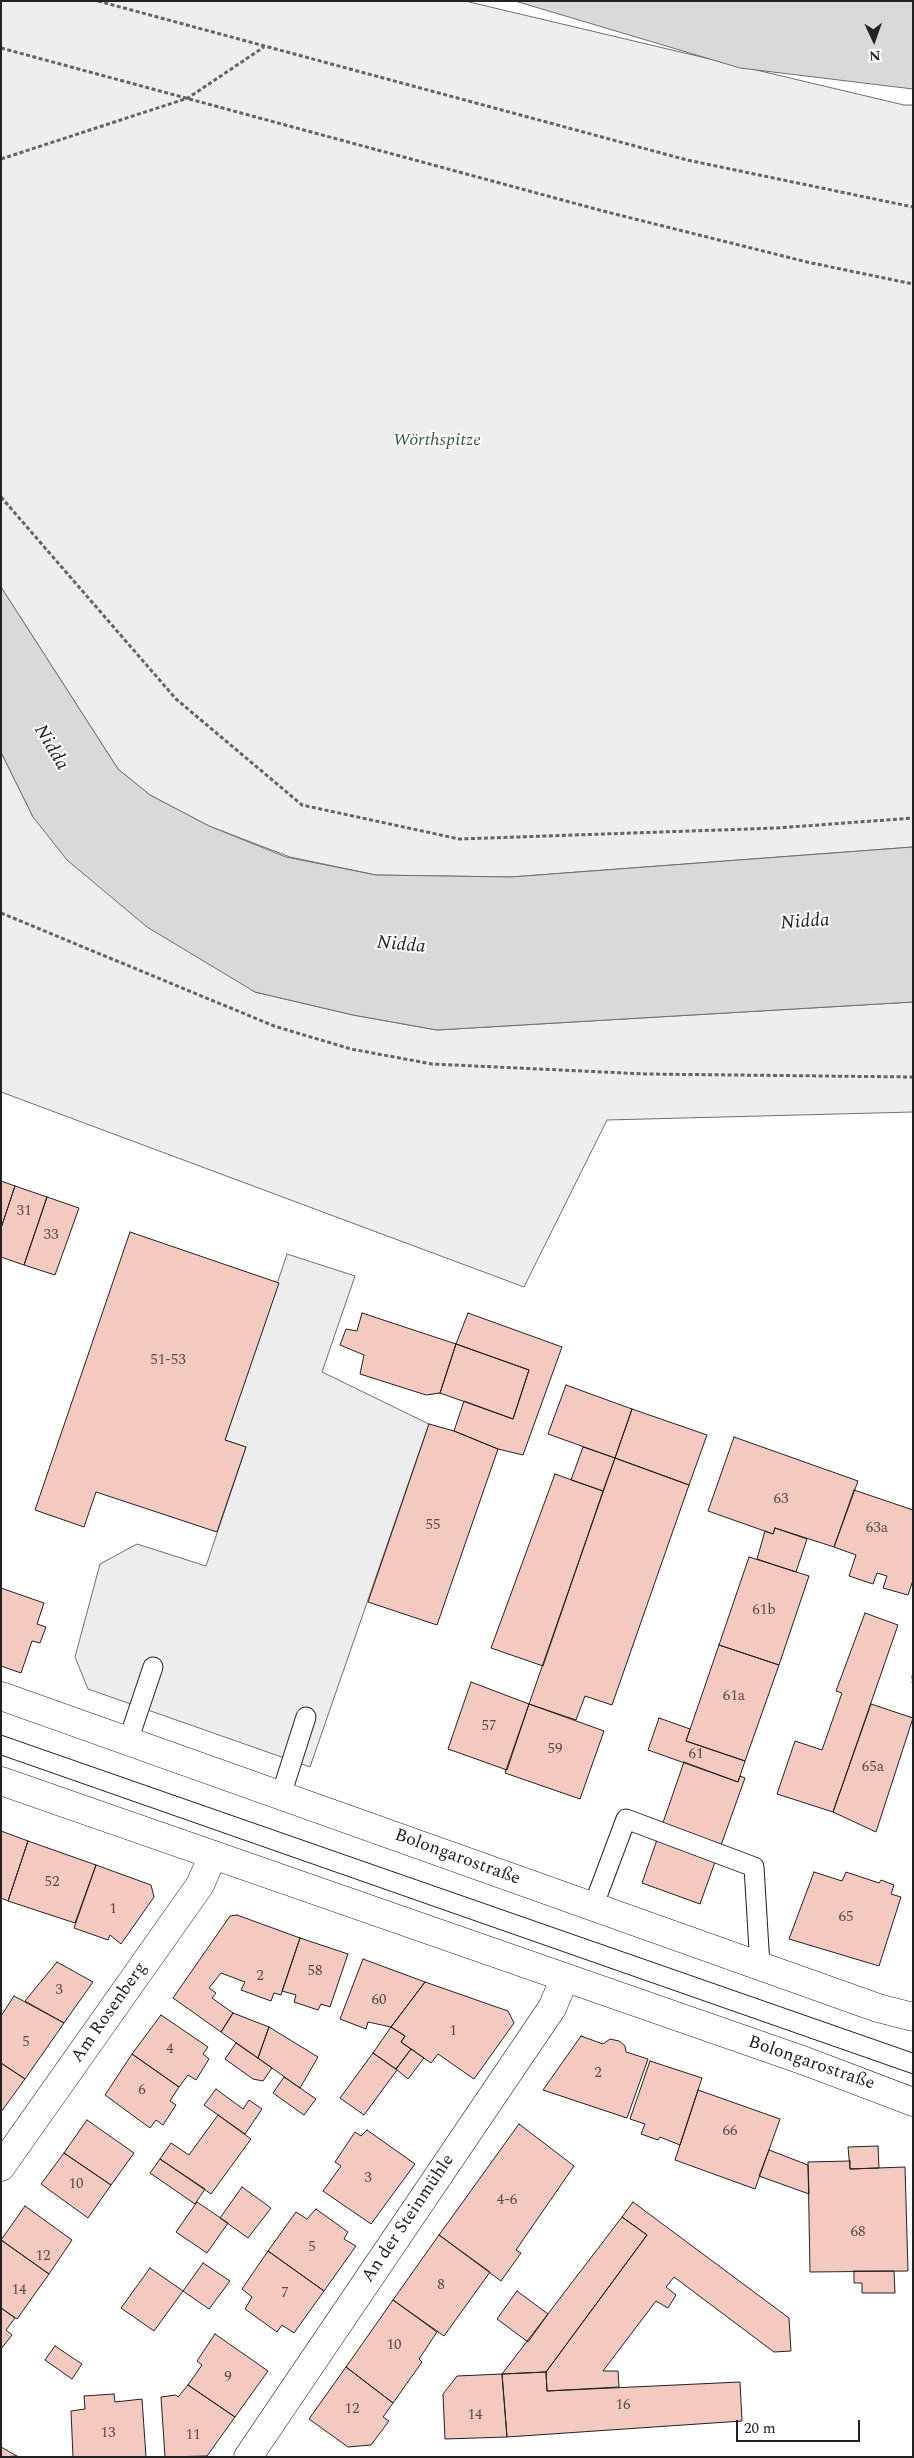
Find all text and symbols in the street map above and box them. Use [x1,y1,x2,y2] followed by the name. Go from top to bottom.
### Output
[849,15,899,65] north arrow
[869,45,881,66] text: N
[393,430,481,452] park label: Wörthspitze
[28,721,72,775] water label: Nidda
[780,910,830,936] water label: Nidda
[375,932,427,960] water label: Nidda
[17,1203,31,1221] house number: 31
[44,1227,58,1245] house number: 33
[150,1352,186,1370] house number: 51-53
[774,1491,788,1509] house number: 63
[426,1517,440,1535] house number: 55
[866,1520,888,1538] house number: 63a
[752,1602,776,1620] house number: 61b
[723,1688,745,1706] house number: 61a
[482,1718,496,1736] house number: 57
[548,1741,562,1759] house number: 59
[689,1746,703,1764] house number: 61
[862,1759,884,1777] house number: 65a
[391,1825,523,1891] street label: Bolongarostraße
[45,1874,59,1892] house number: 52
[109,1901,117,1919] house number: 1
[839,1909,853,1927] house number: 65
[67,1959,153,2067] street label: Am Rosenberg
[308,1963,322,1981] house number: 58
[256,1968,264,1986] house number: 2
[55,1982,63,2000] house number: 3
[372,1992,386,2010] house number: 60
[449,2023,457,2041] house number: 1
[745,2032,877,2096] street label: Bolongarostraße
[22,2034,30,2052] house number: 5
[166,2041,174,2059] house number: 4
[594,2065,602,2083] house number: 2
[138,2082,146,2100] house number: 6
[723,2123,737,2141] house number: 66
[358,2151,460,2287] street label: An der Steinmühle
[364,2170,372,2188] house number: 3
[69,2176,83,2194] house number: 10
[497,2192,517,2210] house number: 4-6
[851,2224,865,2242] house number: 68
[308,2239,316,2257] house number: 5
[36,2248,50,2266] house number: 12
[437,2277,445,2295] house number: 8
[12,2282,26,2300] house number: 14
[281,2285,289,2303] house number: 7
[387,2337,401,2355] house number: 10
[224,2369,232,2387] house number: 9
[616,2397,630,2415] house number: 16
[345,2401,359,2419] house number: 12
[468,2407,482,2425] house number: 14
[739,2410,863,2442] scale bar
[744,2417,776,2440] text: 20 m
[101,2425,115,2443] house number: 13
[186,2427,200,2445] house number: 11

